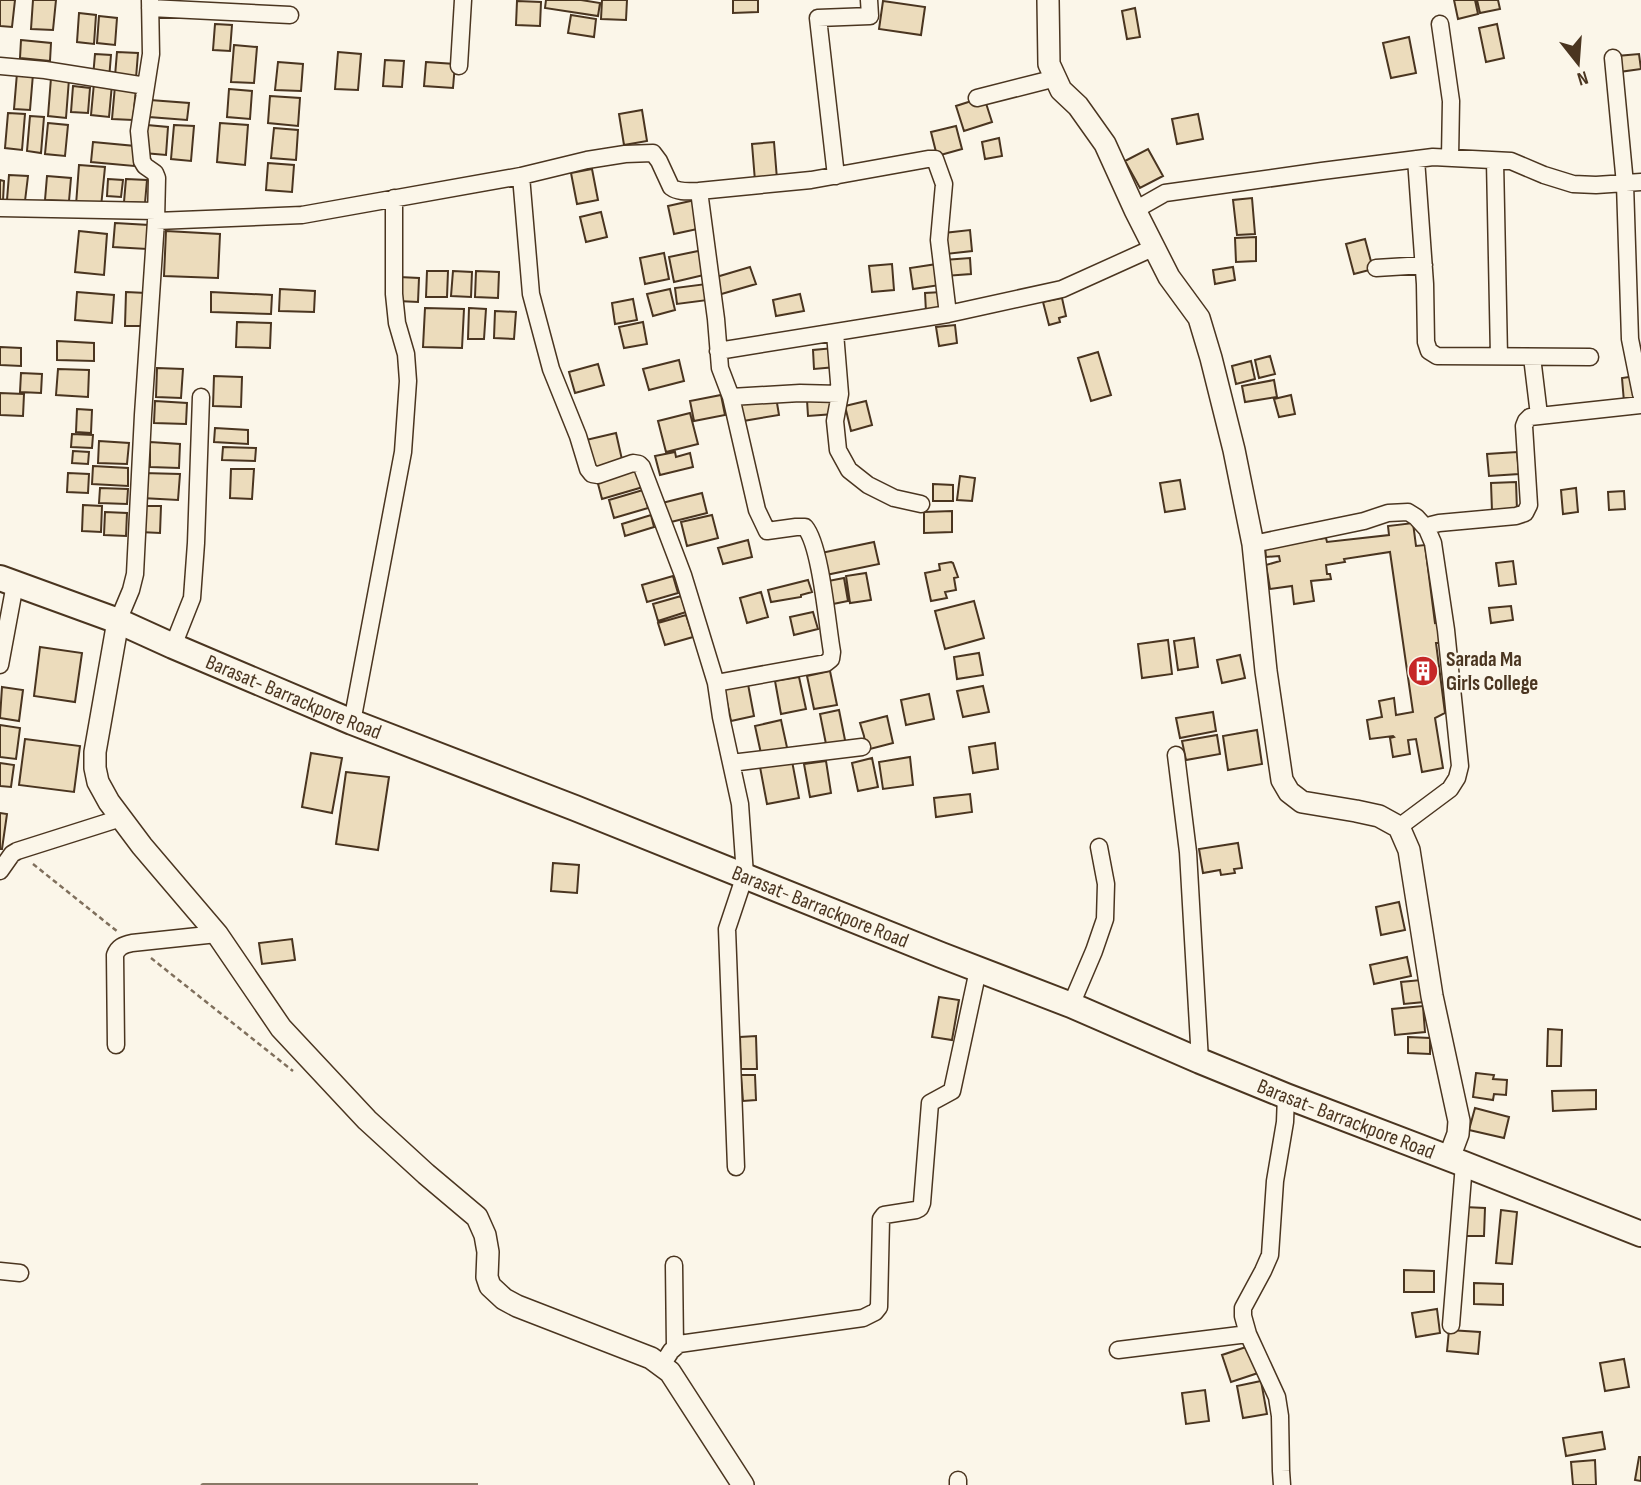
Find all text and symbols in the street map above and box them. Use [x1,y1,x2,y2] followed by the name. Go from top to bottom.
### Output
[1543,28,1613,98] north arrow
[1574,65,1591,90] text: N
[1446,647,1538,696] place label: Sarada Ma Girls College
[202,649,385,745] street label: Barasat- Barrackpore Road
[1406,654,1440,688] building icon: Sarada Ma Girls College
[729,860,912,953] street label: Barasat- Barrackpore Road
[1254,1073,1438,1164] street label: Barasat- Barrackpore Road

